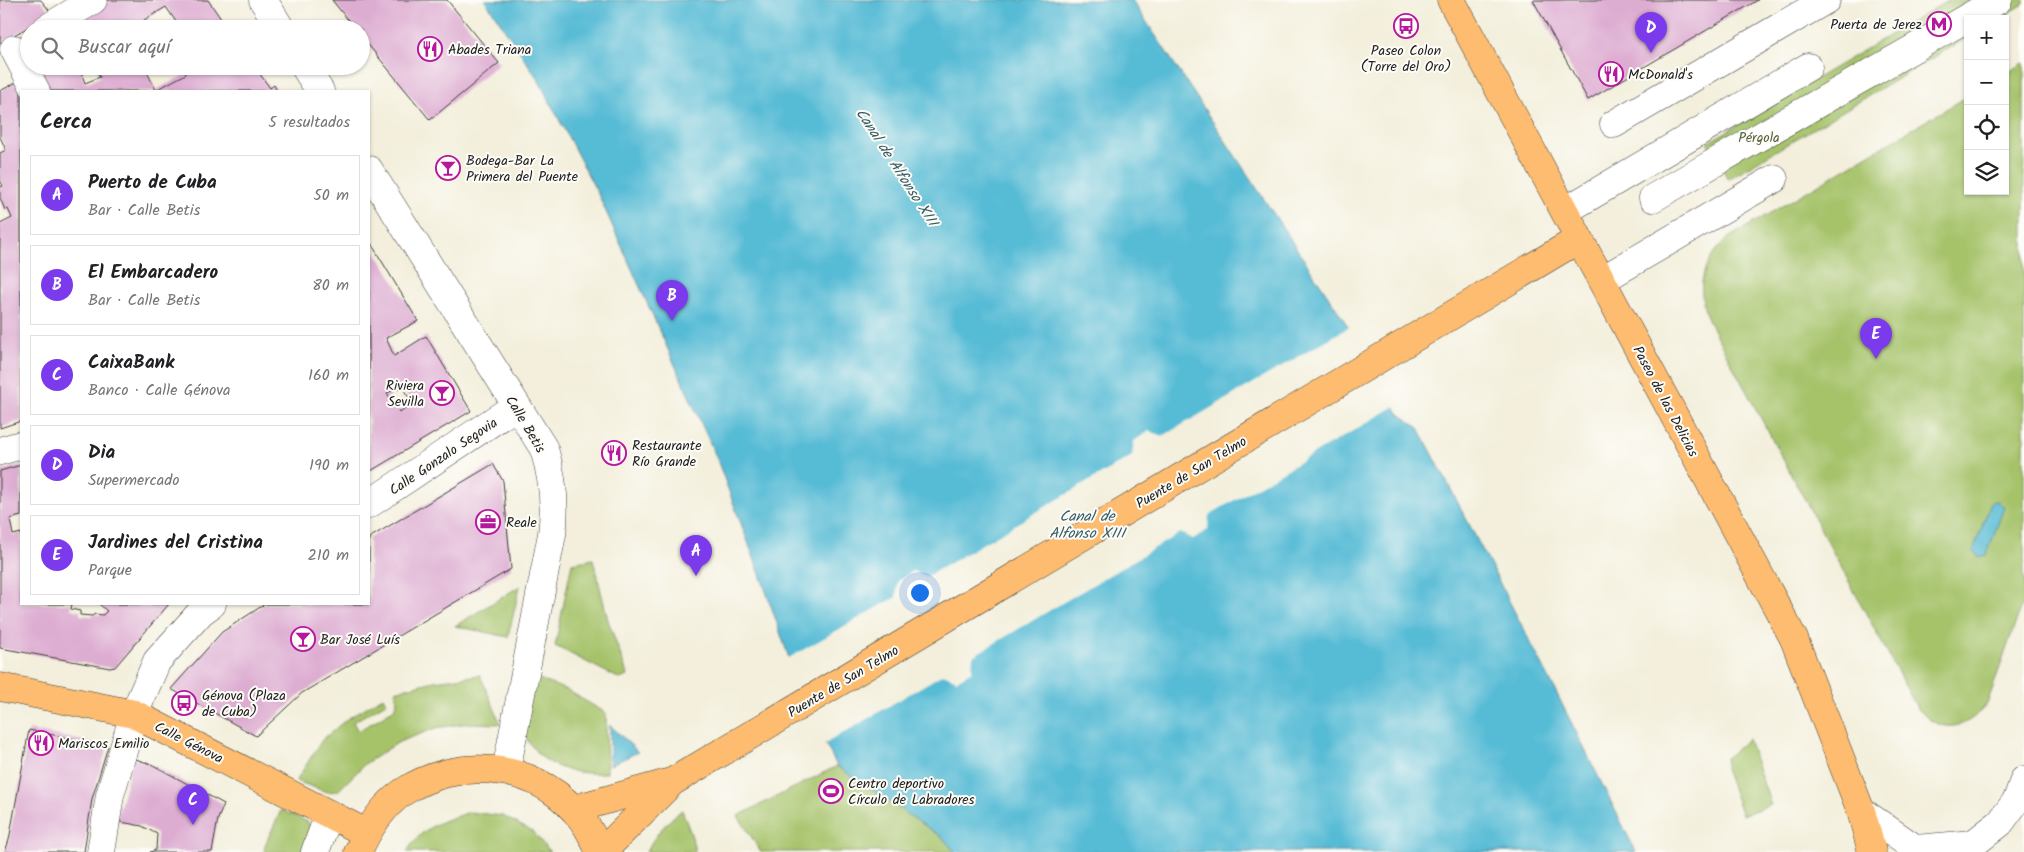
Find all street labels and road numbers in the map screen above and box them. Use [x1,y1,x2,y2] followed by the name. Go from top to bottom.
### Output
[1627,342,1704,461] street label: Paseo de las Delicias
[499,392,551,457] street label: Calle Betis
[385,412,502,501] street label: Calle Gonzalo Segovia
[1132,431,1251,515] street label: Puente de San Telmo
[784,640,903,724] street label: Puente de San Telmo
[150,716,227,770] street label: Calle Génova

